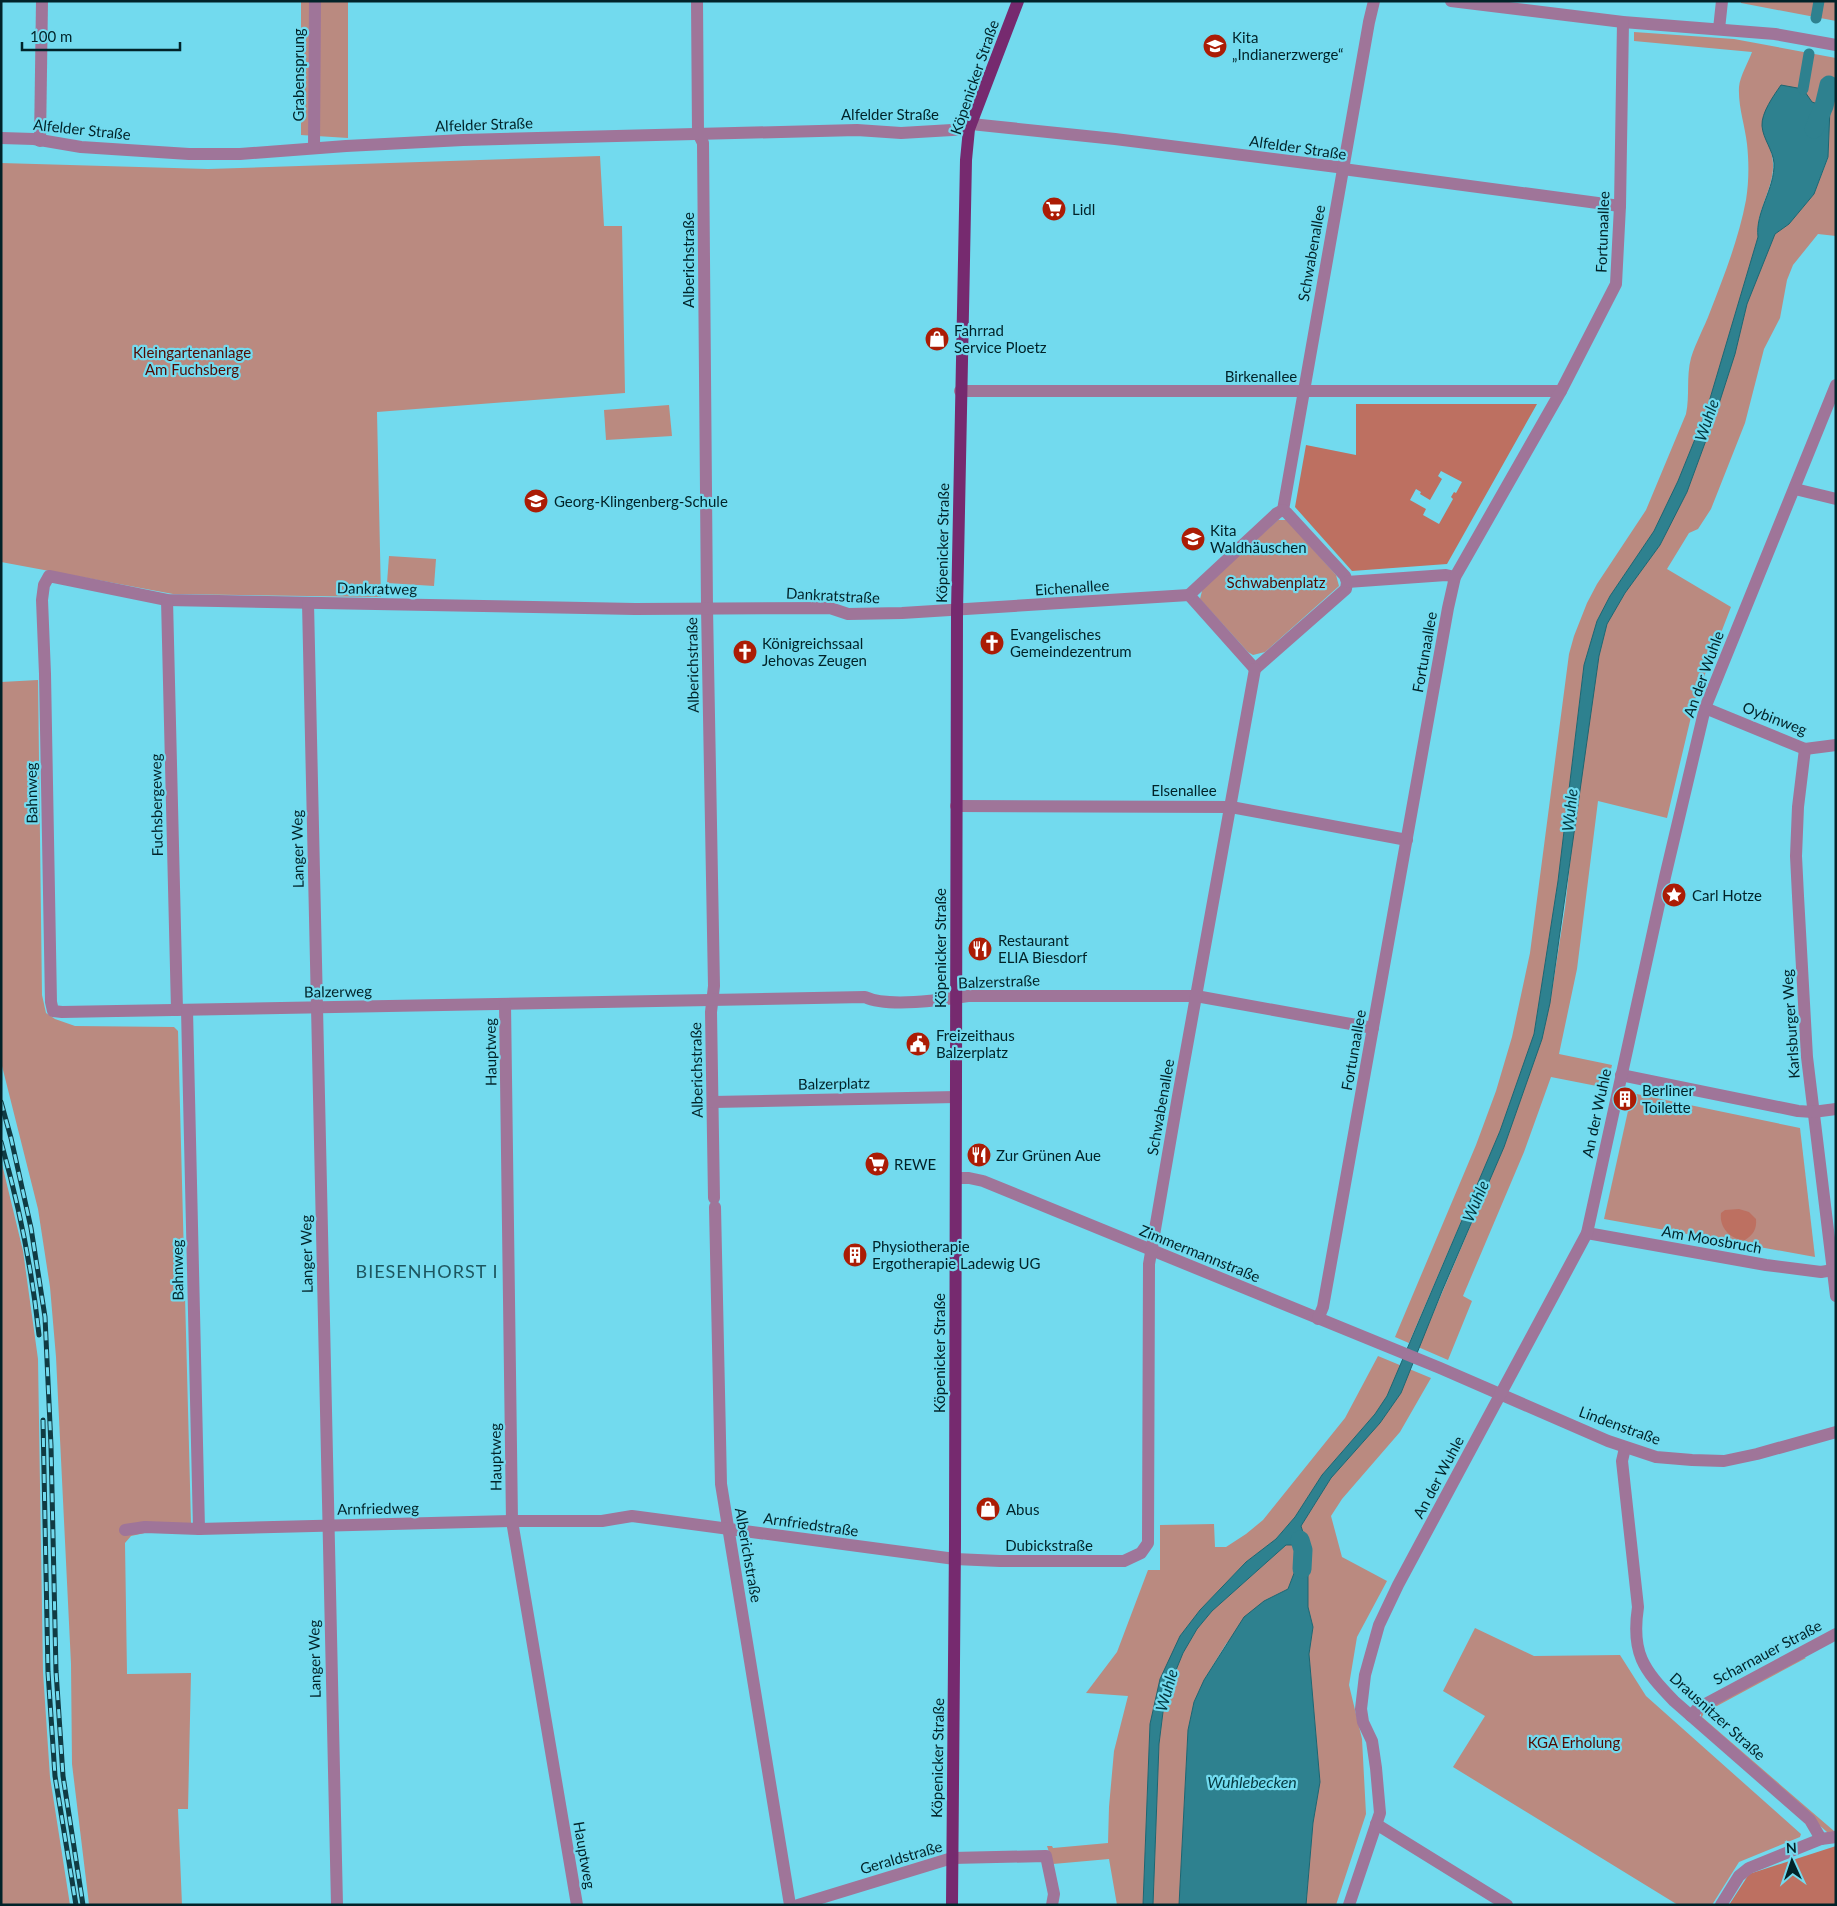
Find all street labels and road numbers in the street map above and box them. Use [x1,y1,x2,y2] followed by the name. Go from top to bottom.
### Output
[946,17,1002,137] street label: Köpenicker Straße
[289,28,307,122] street label: Grabensprung
[841,105,939,123] street label: Alfelder Straße
[435,113,533,135] street label: Alfelder Straße
[32,115,132,143] street label: Alfelder Straße
[1248,131,1348,163] street label: Alfelder Straße
[1592,191,1612,273] street label: Fortunaallee
[1294,203,1328,303] street label: Schwabenallee
[679,212,697,308] street label: Alberichstraße
[1225,367,1297,385] street label: Birkenallee
[932,483,952,603] street label: Köpenicker Straße
[1034,575,1110,599] street label: Eichenallee
[337,578,417,598] street label: Dankratweg
[786,584,880,606] street label: Dankratstraße
[1408,610,1440,694] street label: Fortunaallee
[682,617,702,713] street label: Alberichstraße
[1679,628,1727,720] street label: An der Wuhle
[1740,698,1810,739] street label: Oybinweg
[146,753,166,857] street label: Fuchsbergeweg
[21,762,41,824] street label: Bahnweg
[1151,781,1217,799] street label: Elsenallee
[287,809,307,888] street label: Langer Weg
[931,888,949,1008] street label: Köpenicker Straße
[1777,968,1803,1079] street label: Karlsburger Weg
[958,971,1040,991] street label: Balzerstraße
[304,981,372,1001] street label: Balzerweg
[1337,1008,1369,1092] street label: Fortunaallee
[480,1018,500,1086] street label: Hauptweg
[686,1022,706,1118] street label: Alberichstraße
[1143,1057,1177,1157] street label: Schwabenallee
[1578,1067,1614,1159] street label: An der Wuhle
[798,1073,870,1093] street label: Balzerplatz
[296,1214,316,1293] street label: Langer Weg
[1137,1221,1263,1285] street label: Zimmermannstraße
[1661,1221,1763,1257] street label: Am Moosbruch
[167,1239,187,1301] street label: Bahnweg
[930,1293,948,1413] street label: Köpenicker Straße
[1577,1402,1663,1448] street label: Lindenstraße
[485,1423,505,1491] street label: Hauptweg
[1409,1433,1467,1521] street label: An der Wuhle
[337,1498,419,1518] street label: Arnfriedweg
[732,1506,766,1604] street label: Alberichstraße
[762,1508,860,1540] street label: Arnfriedstraße
[1005,1536,1093,1554] street label: Dubickstraße
[1710,1616,1824,1688] street label: Scharnauer Straße
[304,1619,324,1698] street label: Langer Weg
[1667,1668,1770,1764] street label: Drausnitzer Straße
[927,1698,947,1818] street label: Köpenicker Straße
[570,1820,600,1890] street label: Hauptweg
[858,1837,944,1877] street label: Geraldstraße

